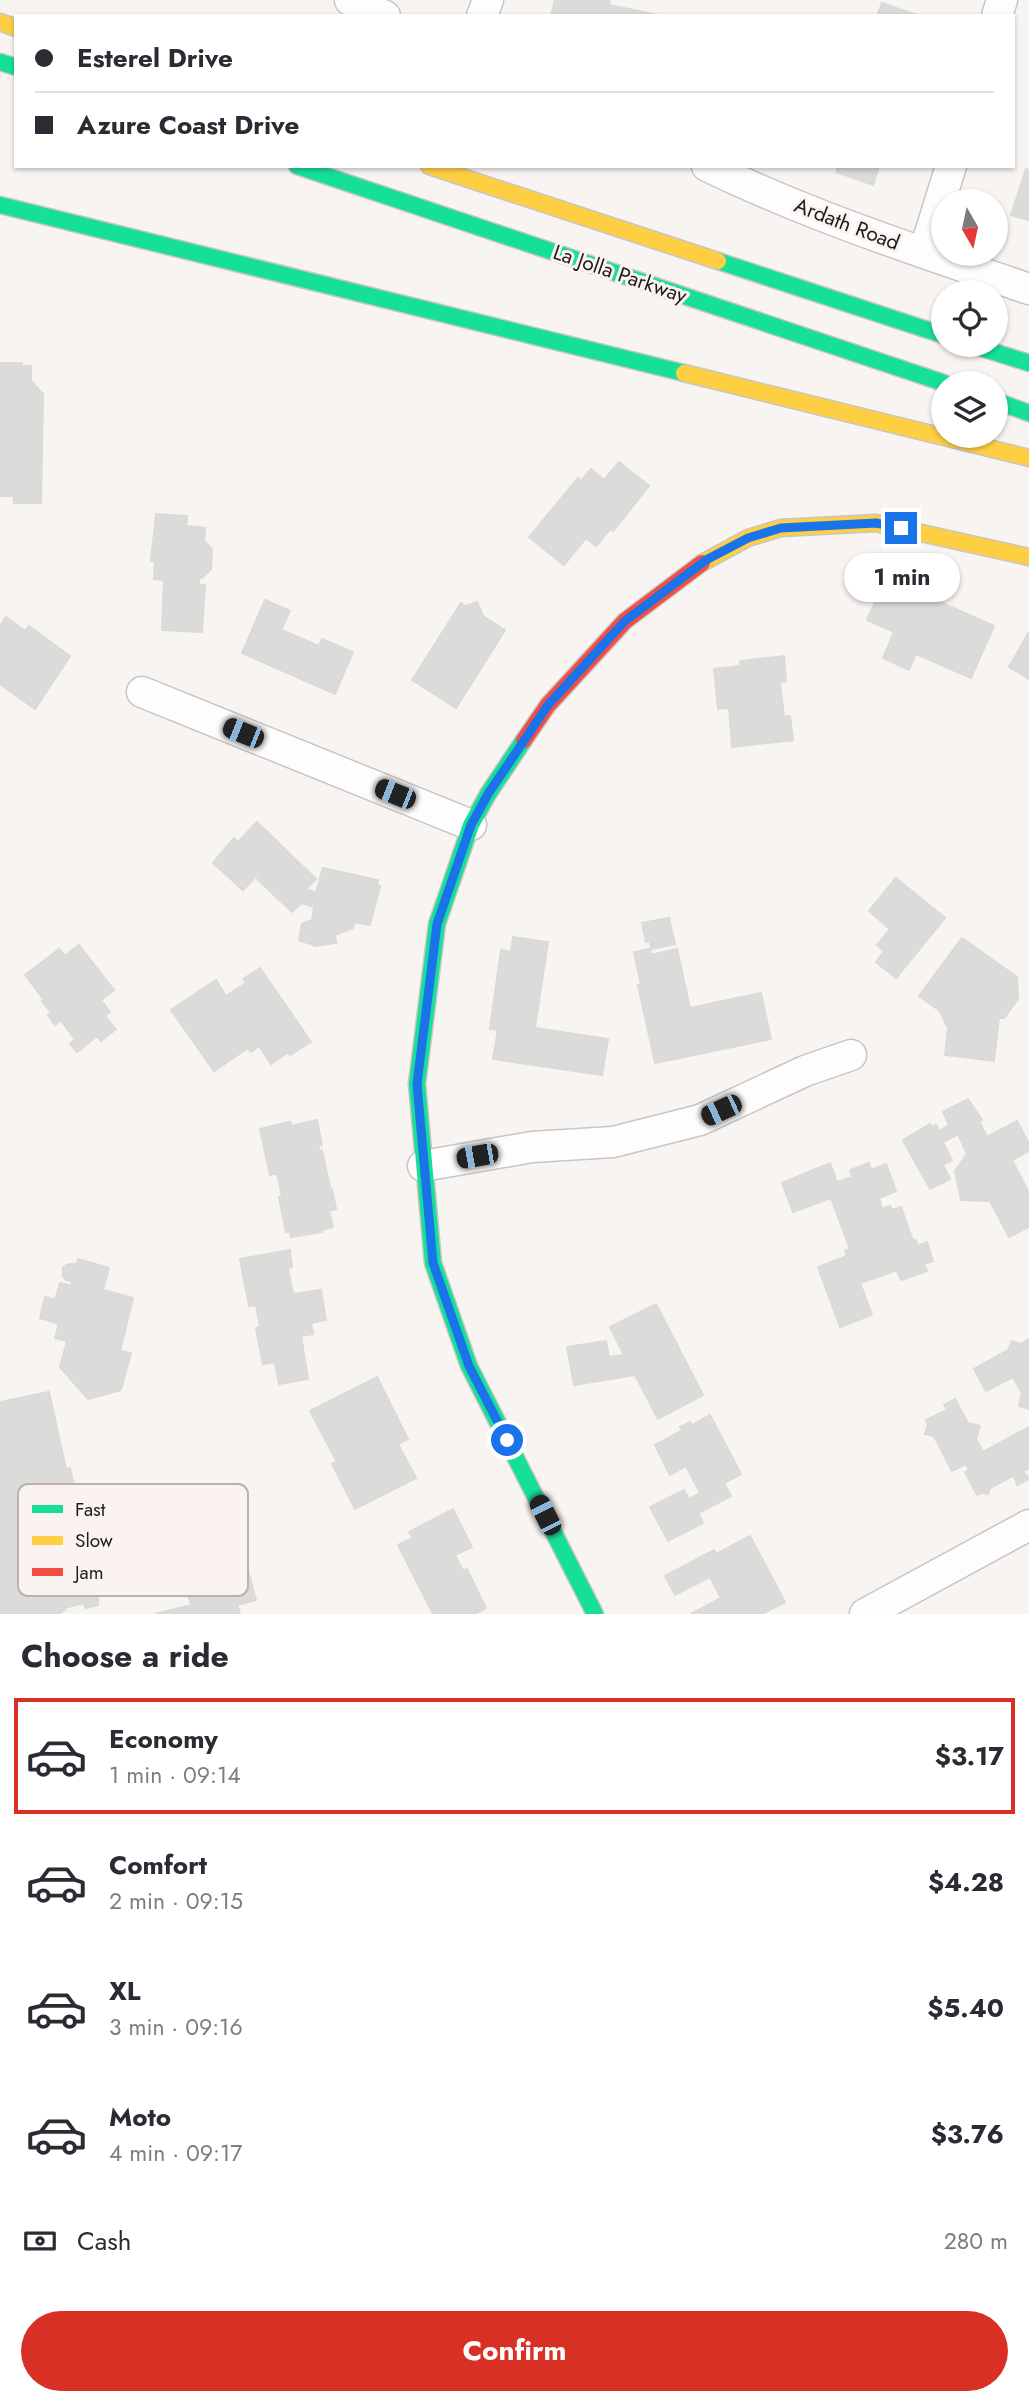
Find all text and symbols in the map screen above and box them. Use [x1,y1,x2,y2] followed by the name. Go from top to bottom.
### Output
[77,39,233,77] text: Esterel Drive
[77,106,299,144] text: Azure Coast Drive
[931,189,1008,266] north arrow
[931,189,1008,448] map controls
[790,190,904,258] street label: Ardath Road
[549,237,692,311] street label: La Jolla Parkway
[931,280,1008,357] button: locate
[931,371,1008,448] button: layers
[885,512,917,544] route end
[843,552,959,602] callout: 1 min
[873,560,931,594] text: 1 min
[220,715,267,751] car
[372,776,419,812] car
[698,1092,745,1128] car
[455,1142,500,1170] car
[491,1424,523,1456] route start
[18,1484,248,1596] legend
[527,1492,564,1538] car
[75,1496,106,1523] text: Fast
[75,1527,113,1554] text: Slow
[72,1559,104,1586] text: Jam
[21,1633,229,1679] text: Choose a ride
[109,1720,218,1758] text: Economy
[25,1725,88,1788] icon: car
[935,1737,1004,1775] text: $3.17
[109,1758,241,1792] text: 1 min · 09:14
[109,1846,207,1884] text: Comfort
[25,1851,88,1914] icon: car
[928,1863,1004,1901] text: $4.28
[109,1884,243,1918] text: 2 min · 09:15
[109,1972,141,2010] text: XL
[25,1977,88,2040] icon: car
[927,1989,1004,2027] text: $5.40
[109,2010,243,2044] text: 3 min · 09:16
[109,2098,171,2136] text: Moto
[25,2103,88,2166] icon: car
[931,2115,1004,2153] text: $3.76
[109,2136,242,2170] text: 4 min · 09:17
[21,2222,59,2260] icon: cash
[77,2222,131,2260] text: Cash
[944,2224,1008,2258] text: 280 m
[21,2311,1008,2391] button: Confirm

